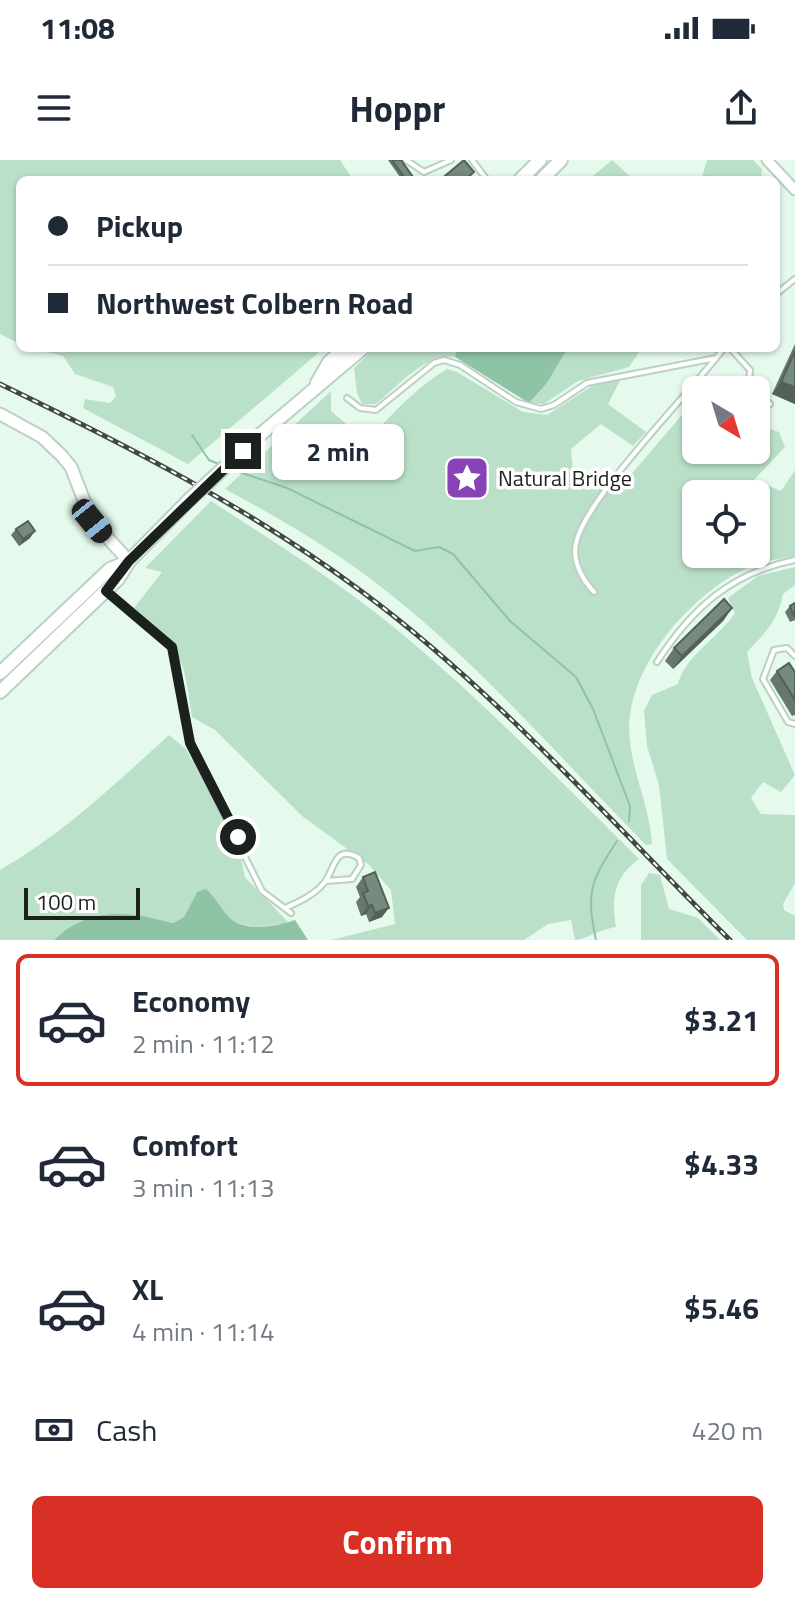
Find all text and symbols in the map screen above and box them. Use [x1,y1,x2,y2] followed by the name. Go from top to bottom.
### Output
[40,5,115,51] text: 11:08
[350,81,445,136] text: Hoppr
[32,86,76,130] icon: menu
[719,86,763,130] icon: share
[96,203,183,249] text: Pickup
[96,280,413,326] text: Northwest Colbern Road
[682,376,770,464] north arrow
[682,376,770,568] map controls
[271,423,403,479] callout: 2 min
[306,432,370,471] text: 2 min
[225,433,261,469] route end
[443,454,491,502] place icon: Natural Bridge
[498,461,632,495] place label: Natural Bridge
[682,480,770,568] button: locate
[68,495,116,547] car
[220,819,256,855] route start
[24,884,140,920] scale bar
[36,885,96,919] text: 100 m
[132,978,250,1024] text: Economy
[36,984,108,1056] icon: car
[684,997,759,1043] text: $3.21
[132,1024,275,1063] text: 2 min · 11:12
[132,1122,238,1168] text: Comfort
[36,1128,108,1200] icon: car
[684,1141,759,1187] text: $4.33
[132,1168,275,1207] text: 3 min · 11:13
[132,1266,163,1312] text: XL
[36,1272,108,1344] icon: car
[684,1285,759,1331] text: $5.46
[132,1312,275,1351] text: 4 min · 11:14
[96,1407,157,1453] text: Cash
[32,1408,76,1452] icon: cash
[692,1411,763,1450] text: 420 m
[32,1496,763,1588] button: Confirm

